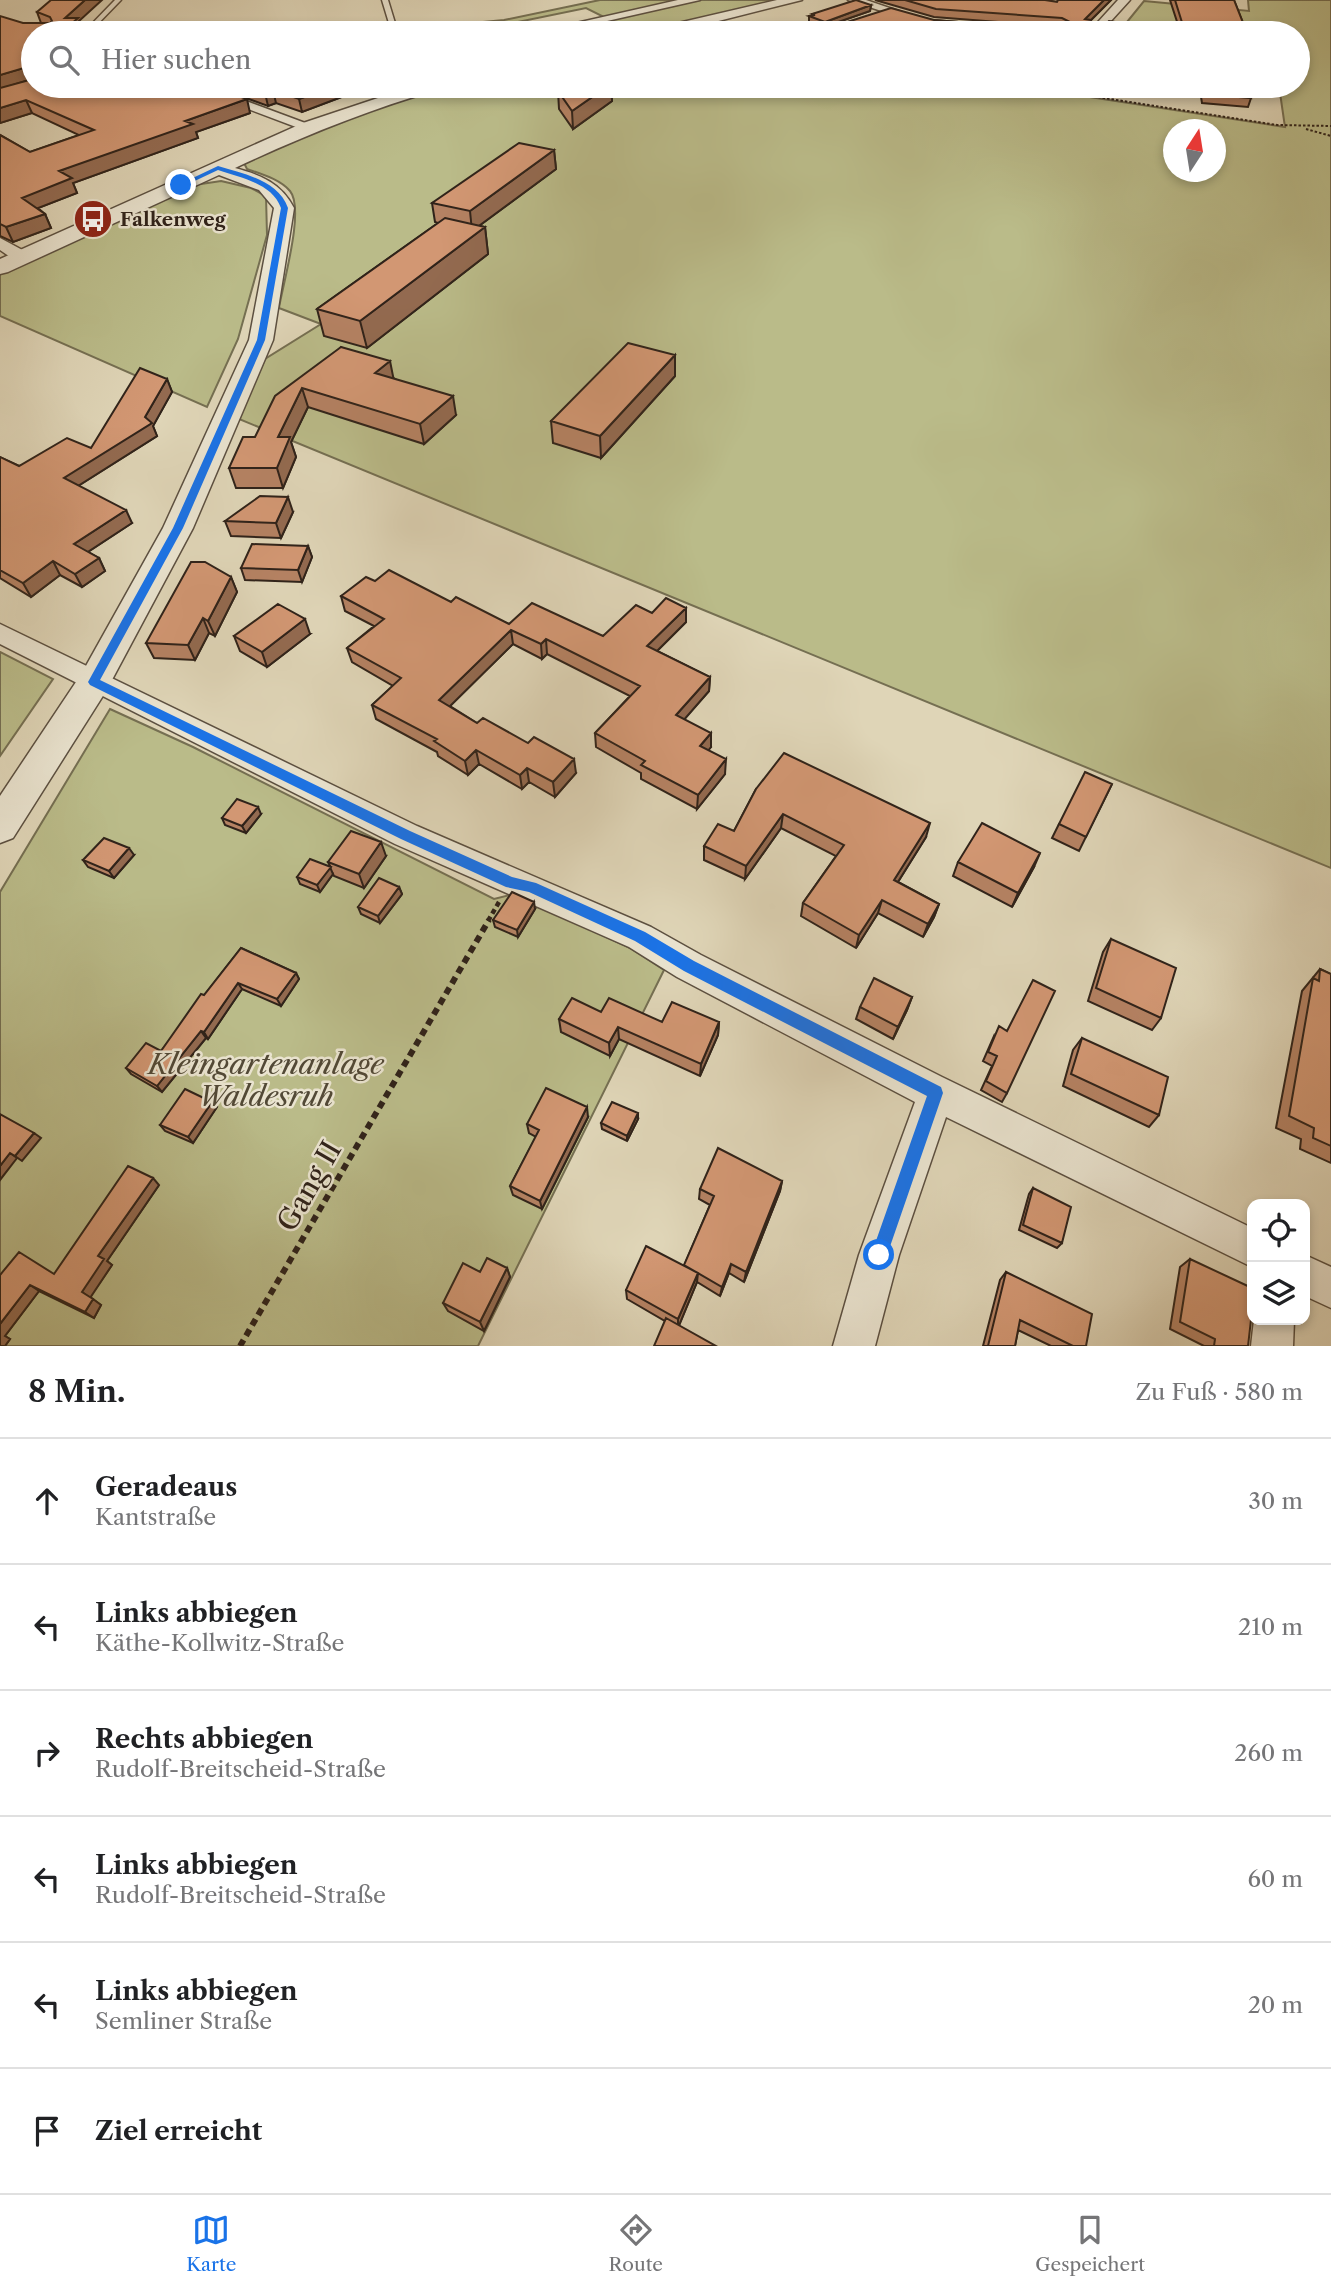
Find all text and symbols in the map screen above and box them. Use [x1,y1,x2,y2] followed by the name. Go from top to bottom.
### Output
[21,21,1310,98] search box
[45,41,83,79] icon: search
[101,44,251,76] text: Hier suchen
[1163,119,1226,182] north arrow
[165,169,196,200] route end
[72,198,114,240] bus stop icon: Falkenweg
[120,208,227,231] place label: Falkenweg
[146,1047,385,1113] park label: Kleingartenanlage Waldesruh
[270,1135,348,1237] street label: Gang II
[1247,1199,1310,1325] map controls
[1247,1199,1310,1262] button: locate
[863,1239,894,1270] route start
[1247,1262,1310,1325] button: layers
[28,1373,125,1410] text: 8 Min.
[1136,1378,1303,1406] text: Zu Fuß · 580 m
[95,1471,237,1503] text: Geradeaus
[28,1482,66,1520] icon: ahead
[1248,1487,1303,1515] text: 30 m
[95,1503,216,1531] text: Kantstraße
[95,1597,298,1629] text: Links abbiegen
[28,1608,66,1646] icon: left
[1238,1613,1303,1641] text: 210 m
[95,1629,344,1657] text: Käthe-Kollwitz-Straße
[95,1723,313,1755] text: Rechts abbiegen
[28,1734,66,1772] icon: right
[1234,1739,1303,1767] text: 260 m
[95,1755,386,1783] text: Rudolf-Breitscheid-Straße
[95,1849,298,1881] text: Links abbiegen
[28,1860,66,1898] icon: left
[1247,1865,1303,1893] text: 60 m
[95,1881,386,1909] text: Rudolf-Breitscheid-Straße
[95,1975,298,2007] text: Links abbiegen
[28,1986,66,2024] icon: left
[1248,1991,1303,2019] text: 20 m
[95,2007,272,2035] text: Semliner Straße
[28,2112,66,2150] icon: arrive
[95,2115,262,2147] text: Ziel erreicht
[186,2211,236,2276] tab: Karte
[609,2211,663,2276] tab: Route
[1035,2211,1145,2276] tab: Gespeichert

